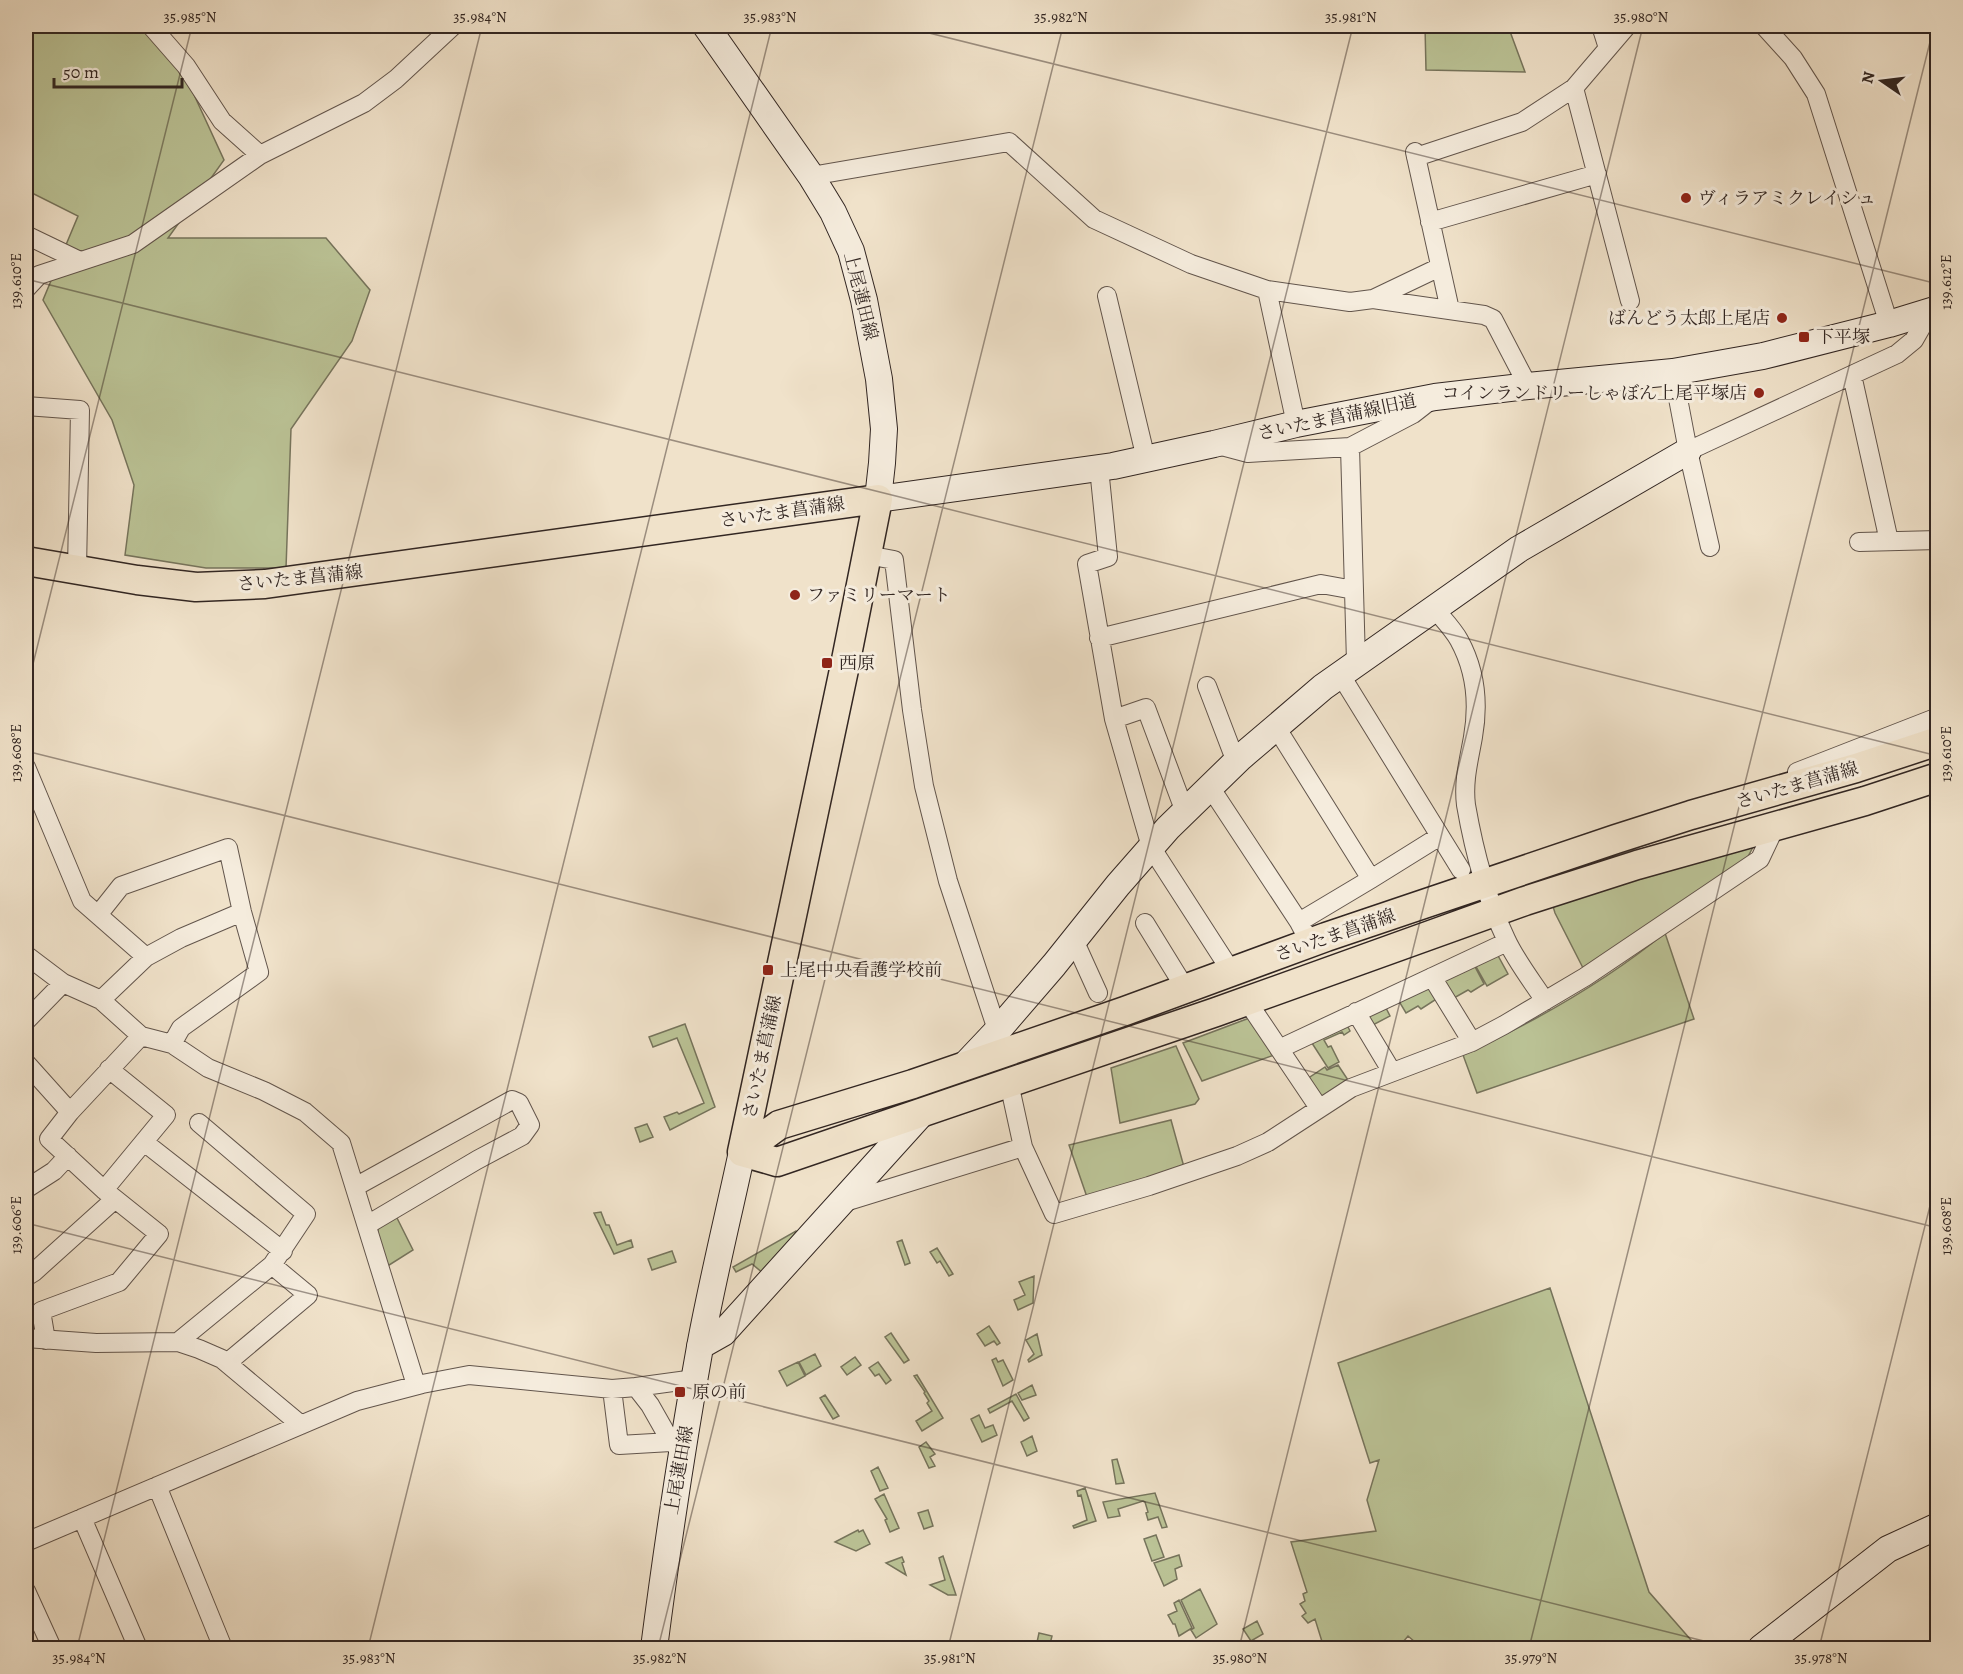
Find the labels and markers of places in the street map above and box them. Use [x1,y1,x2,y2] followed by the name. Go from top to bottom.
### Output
[1698,186,1876,210] place label: ヴィラアミクレイシュ
[1679,191,1693,205] marker: ヴィラアミクレイシュ
[1608,306,1770,330] place label: ばんどう太郎上尾店
[1775,311,1789,325] marker: ばんどう太郎上尾店
[1816,325,1870,349] place label: 下平塚
[1797,330,1811,344] marker: 下平塚
[1442,381,1747,405] place label: コインランドリーしゃぼん上尾平塚店
[1752,386,1766,400] marker: コインランドリーしゃぼん上尾平塚店
[807,583,951,607] place label: ファミリーマート
[788,588,802,602] marker: ファミリーマート
[839,651,875,675] place label: 西原
[820,656,834,670] marker: 西原
[780,958,942,982] place label: 上尾中央看護学校前
[761,963,775,977] marker: 上尾中央看護学校前
[692,1380,746,1404] place label: 原の前
[673,1385,687,1399] marker: 原の前

